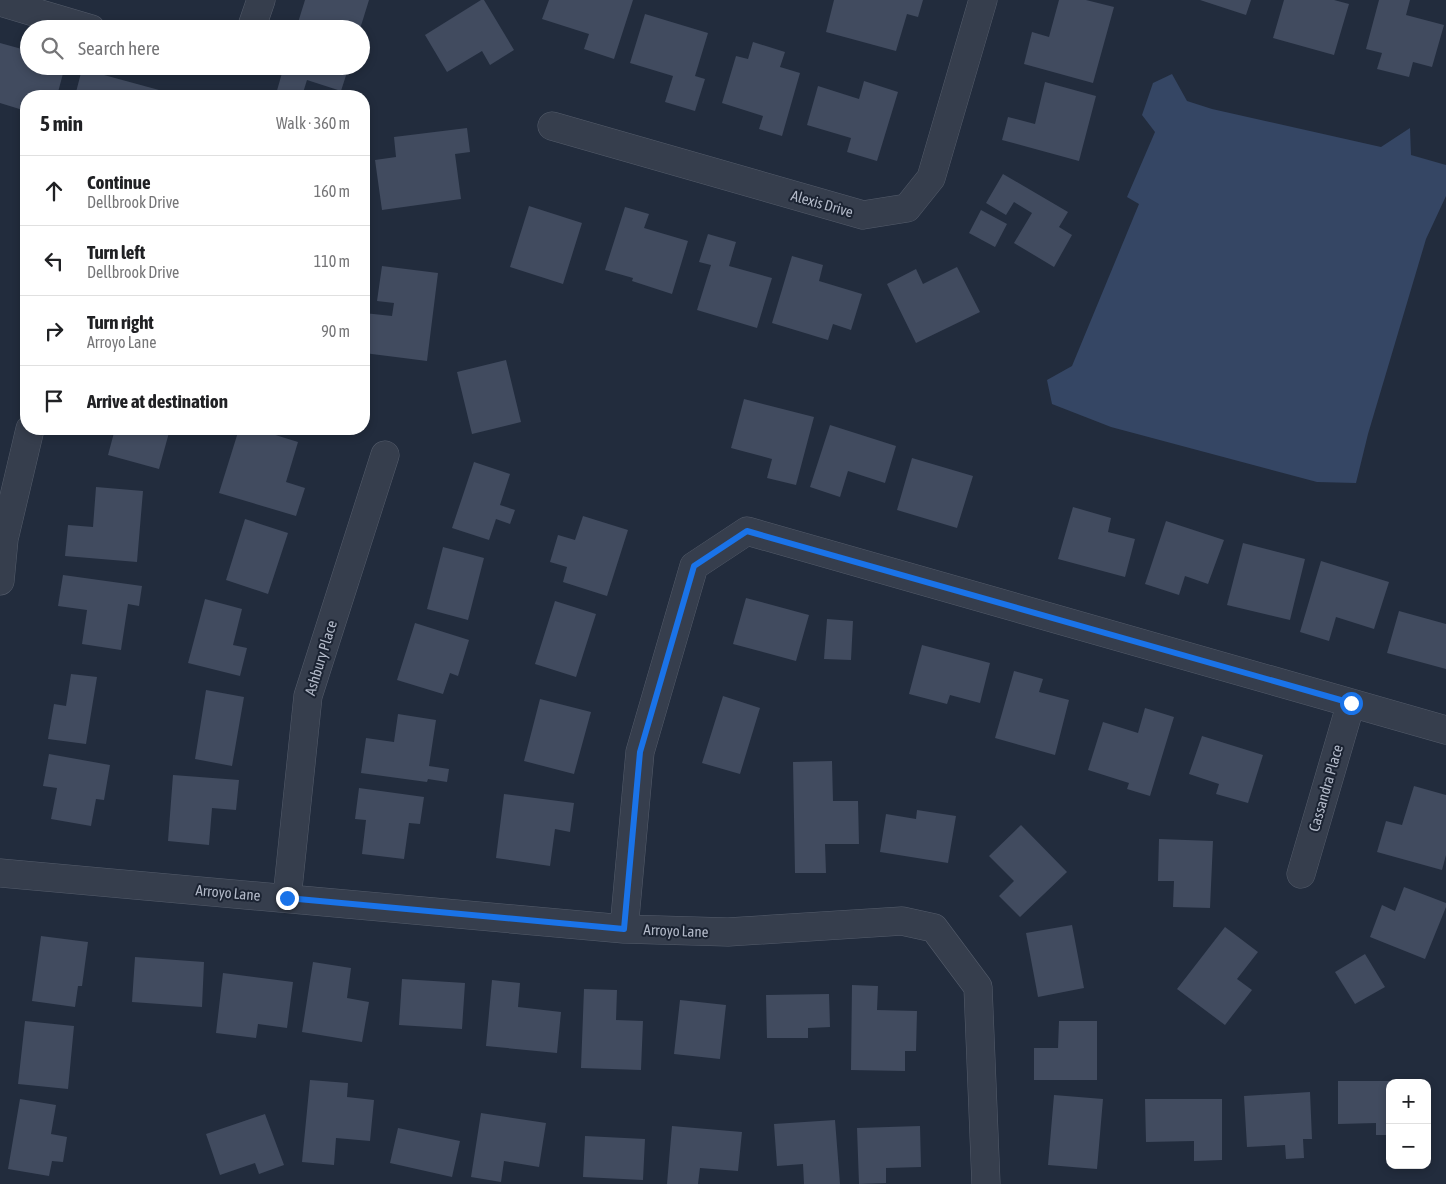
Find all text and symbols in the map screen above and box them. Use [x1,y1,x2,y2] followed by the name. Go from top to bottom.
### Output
[20,20,370,75] search box
[38,34,66,62] icon: search
[78,37,160,59] text: Search here
[40,111,83,135] text: 5 min
[276,114,350,132] text: Walk · 360 m
[87,171,151,193] text: Continue
[40,177,68,205] icon: ahead
[314,182,350,200] text: 160 m
[789,187,855,221] street label: Alexis Drive
[87,193,179,211] text: Dellbrook Drive
[87,241,145,263] text: Turn left
[40,247,68,275] icon: left
[314,252,350,270] text: 110 m
[87,263,179,281] text: Dellbrook Drive
[87,311,154,333] text: Turn right
[40,317,68,345] icon: right
[321,322,350,340] text: 90 m
[87,333,156,351] text: Arroyo Lane
[40,387,68,415] icon: arrive
[87,390,228,412] text: Arrive at destination
[301,618,340,697] street label: Ashbury Place
[1340,692,1363,715] route start
[1305,742,1346,833] street label: Cassandra Place
[195,881,261,904] street label: Arroyo Lane
[276,887,299,910] route end
[643,921,709,940] street label: Arroyo Lane
[1386,1079,1431,1169] map controls
[1386,1079,1431,1124] button: +
[1386,1124,1431,1169] button: −

